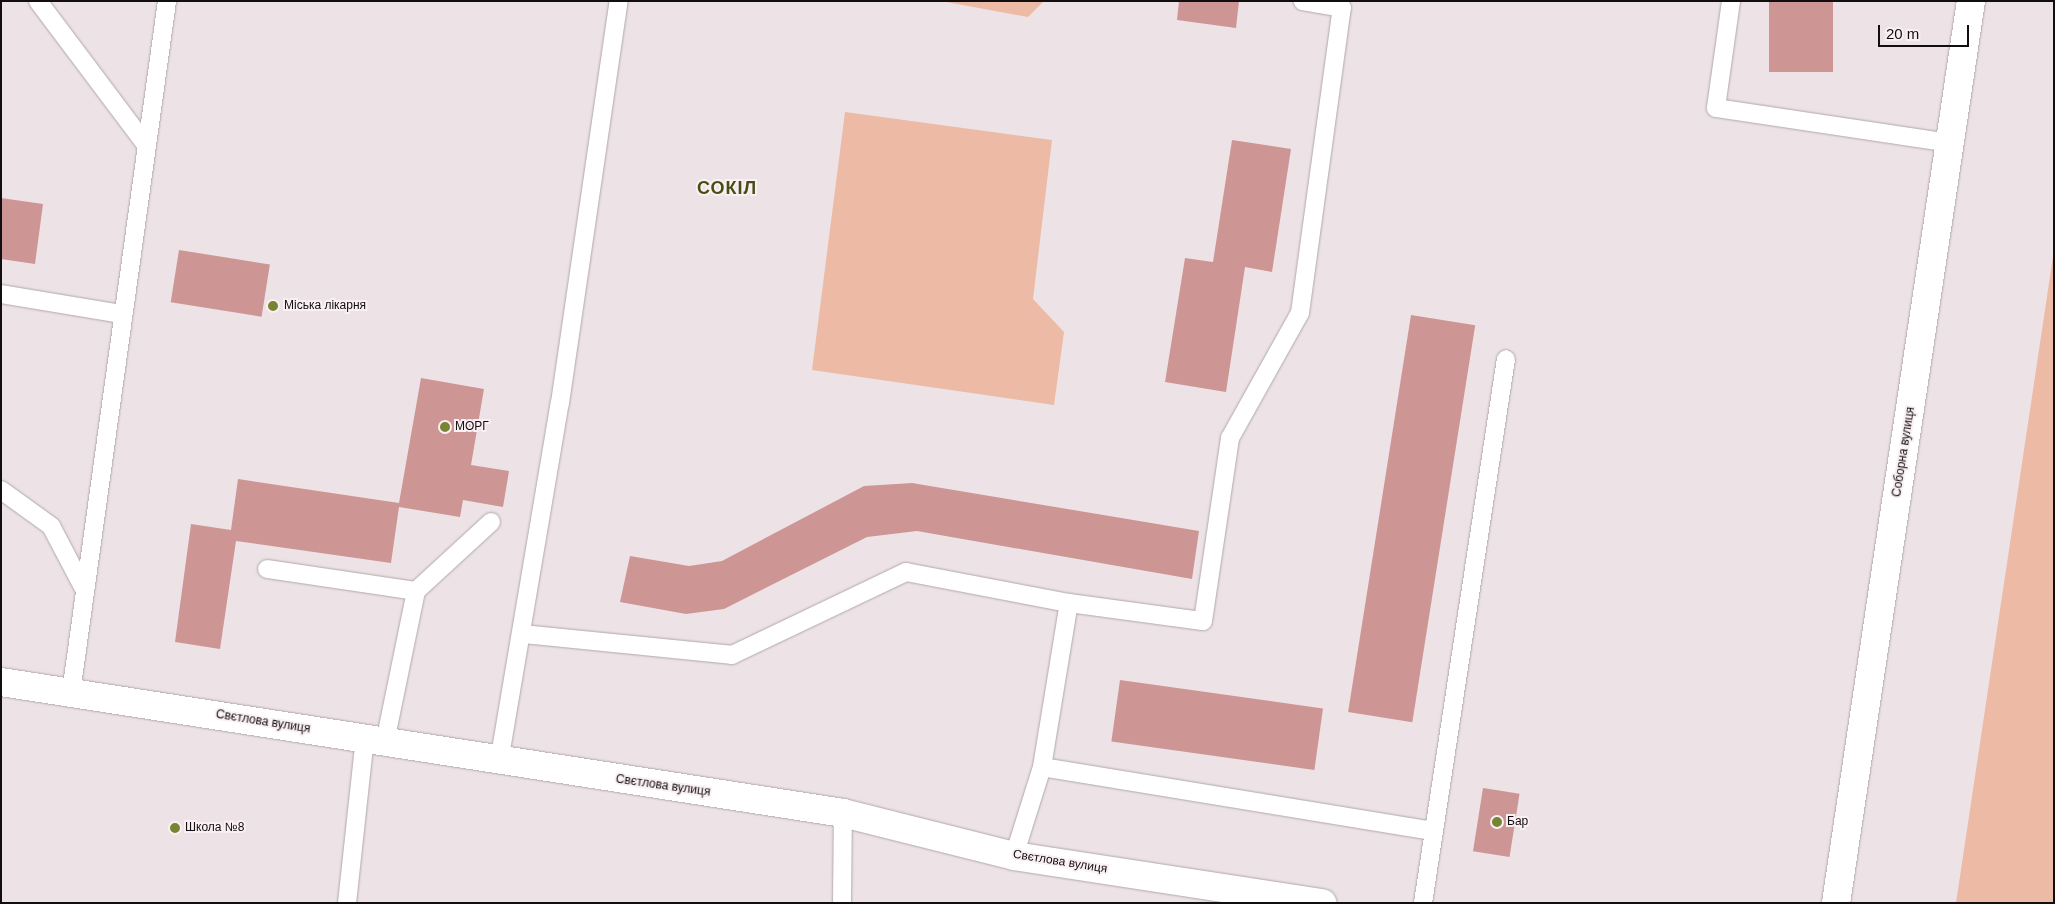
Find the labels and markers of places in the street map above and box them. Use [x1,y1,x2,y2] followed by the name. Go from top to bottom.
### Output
[266,299,280,313] marker: Міська лікарня
[284,299,366,313] place label: Міська лікарня
[455,420,489,434] place label: МОРГ
[439,421,451,433] marker: МОРГ
[1507,815,1528,829] place label: Бар
[1491,816,1503,828] marker: Бар
[185,821,244,835] place label: Школа №8
[169,822,181,834] marker: Школа №8

